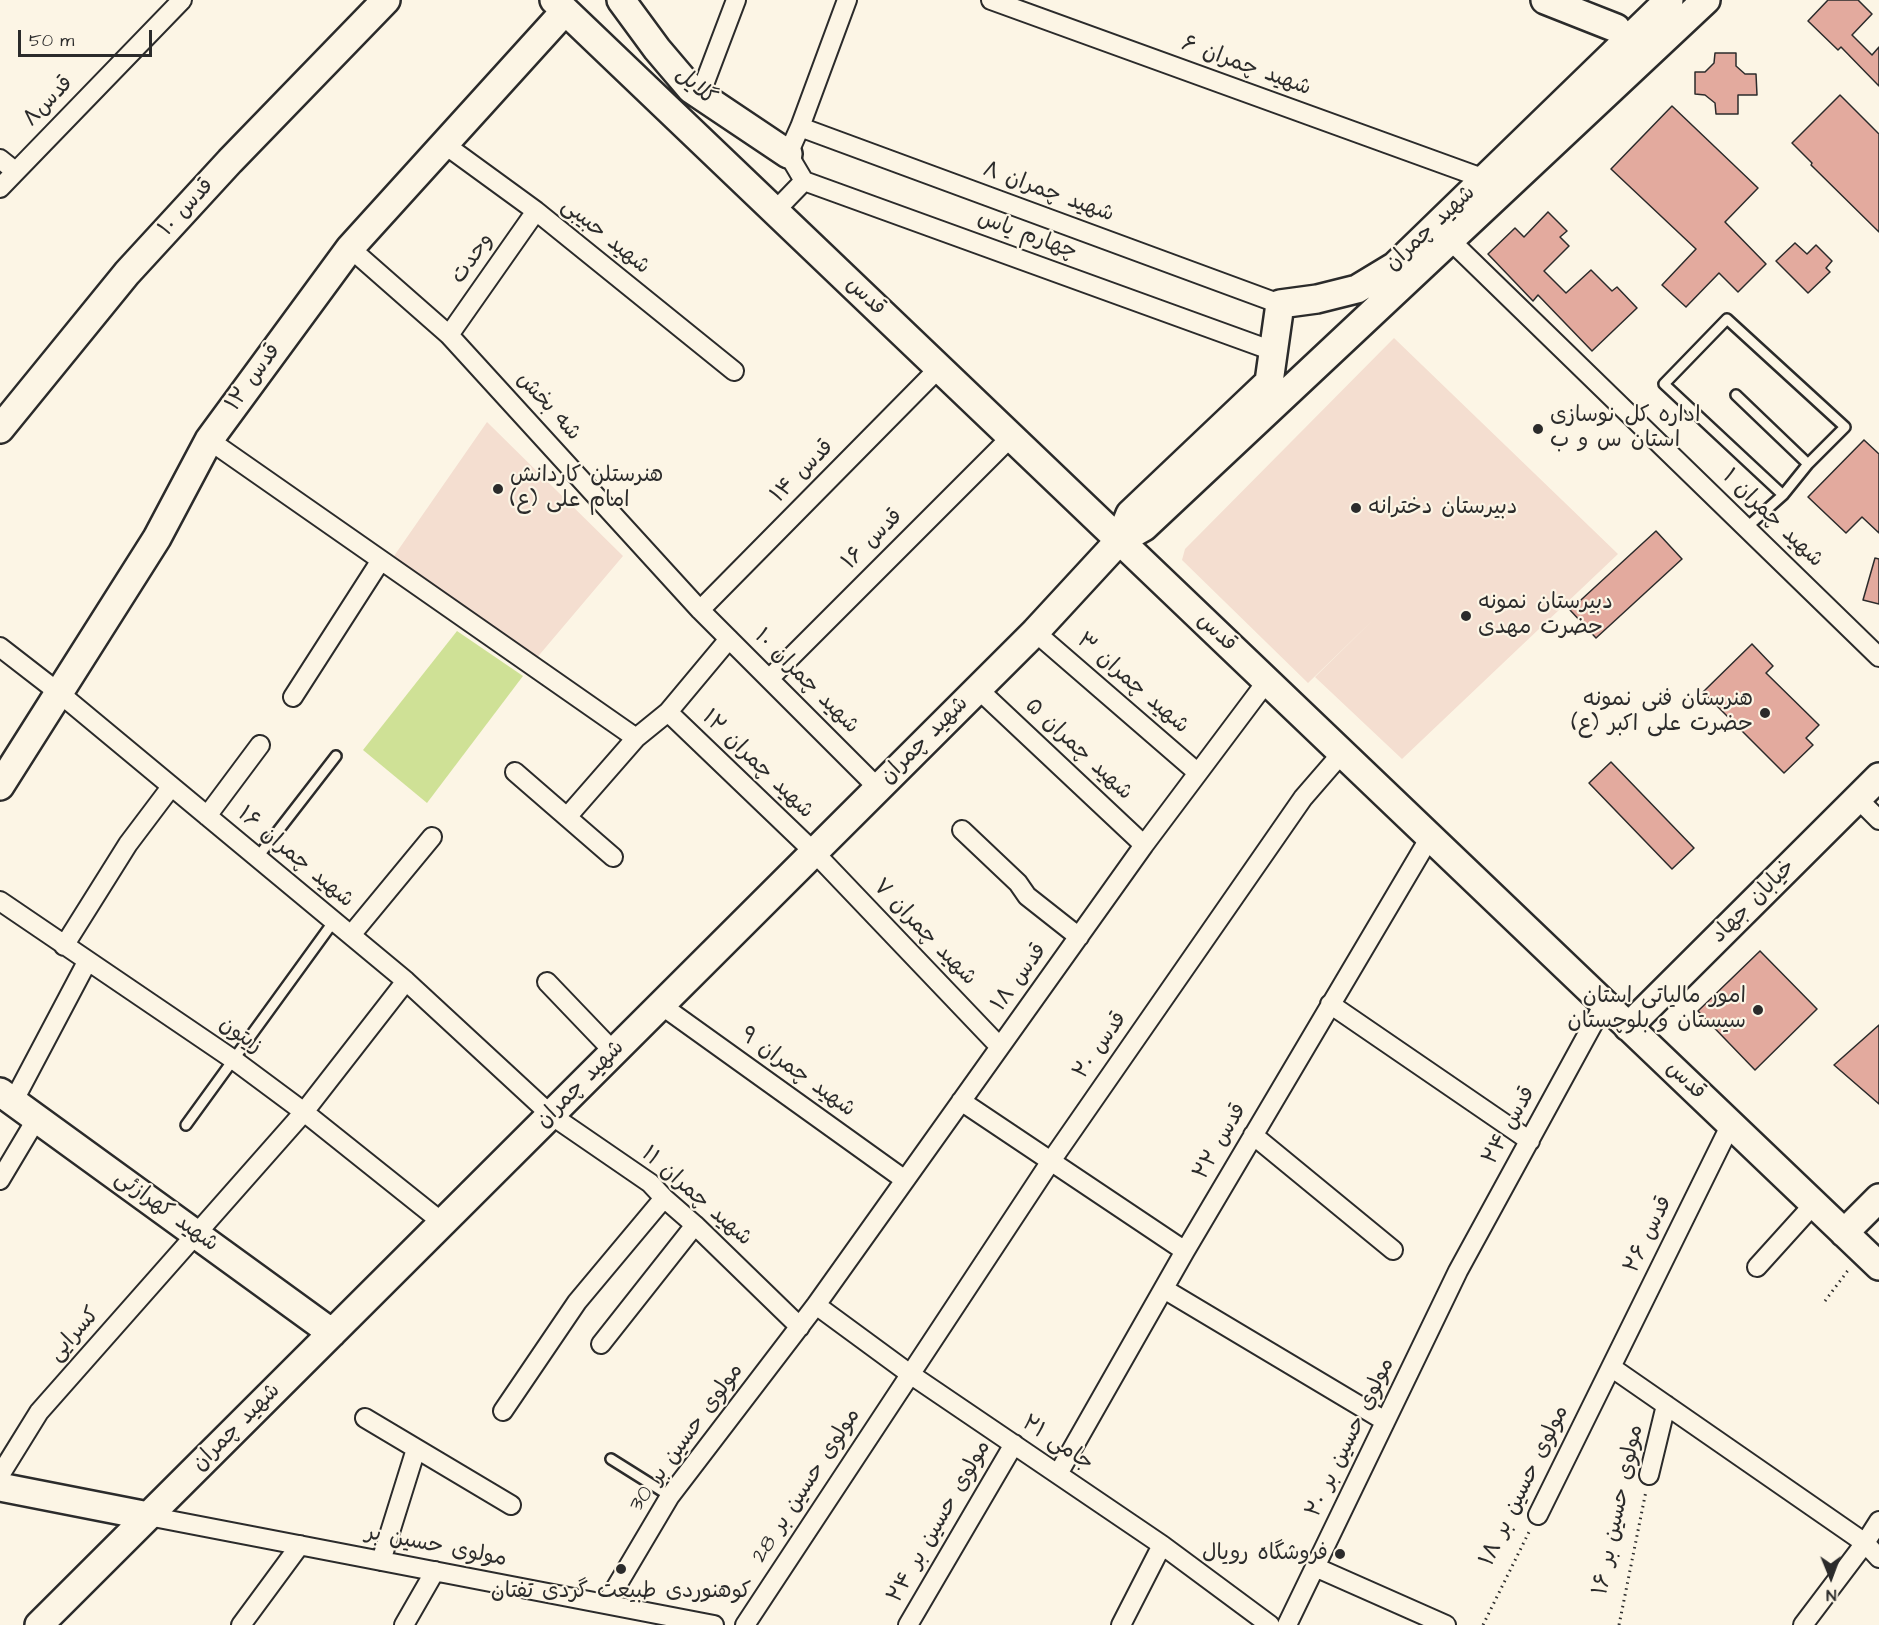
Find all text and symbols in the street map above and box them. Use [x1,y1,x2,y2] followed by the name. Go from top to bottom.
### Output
[21,18,154,56] scale bar
[29,28,74,53] text: 50 m
[1178,31,1314,103] street label: شهید چمران ۶
[669,62,721,112] street label: گلایل
[18,71,80,133] street label: قدس۸
[979,157,1117,229] street label: شهید چمران ۸
[154,174,220,242] street label: قدس ۱۰
[1380,181,1482,277] street label: شهید چمران
[555,193,655,281] street label: شهید حبیبی
[974,206,1080,266] street label: چهارم یاس
[446,229,500,289] street label: وحدت
[840,272,890,322] street label: قدس
[221,339,287,417] street label: قدس ۱۲
[510,367,586,447] street label: شه بخش
[1550,403,1700,454] place label: اداره کل نوسازی استان س و ب
[1531,422,1545,436] marker: اداره کل نوسازی استان س و ب
[766,435,840,509] street label: قدس ۱۴
[510,463,663,514] place label: هنرستلن کاردانش امام علی (ع)
[1716,464,1828,574] street label: شهید چمران ۱
[491,482,505,496] marker: هنرستلن کاردانش امام علی (ع)
[1368,495,1517,521] place label: دبیرستان دخترانه
[1349,501,1363,515] marker: دبیرستان دخترانه
[837,504,909,576] street label: قدس ۱۶
[1478,590,1613,642] place label: دبیرستان نمونه حضرت مهدی
[1191,608,1241,658] street label: قدس
[1459,609,1473,623] marker: دبیرستان نمونه حضرت مهدی
[748,624,864,740] street label: شهید چمران ۱۰
[1070,628,1194,740] street label: شهید چمران ۳
[1571,687,1753,738] place label: هنرستان فنی نمونه حضرت علی اکبر (ع)
[875,691,975,791] street label: شهید چمران
[1019,693,1137,807] street label: شهید چمران ۵
[696,705,818,825] street label: شهید چمران ۱۲
[1758,706,1772,720] marker: هنرستان فنی نمونه حضرت علی اکبر (ع)
[231,802,359,914] street label: شهید چمران ۱۶
[1706,854,1802,950] street label: خیابان جهاد
[867,874,981,992] street label: شهید چمران ۷
[987,939,1053,1017] street label: قدس ۱۸
[1567,984,1746,1036] place label: امور مالیاتی استان سیستان و بلوچستان
[1751,1003,1765,1017] marker: امور مالیاتی استان سیستان و بلوچستان
[1068,1007,1134,1085] street label: قدس ۲۰
[213,1012,267,1060] street label: زیتون
[734,1022,860,1124] street label: شهید چمران ۹
[531,1035,631,1135] street label: شهید چمران
[1660,1056,1710,1106] street label: قدس
[1478,1082,1542,1170] street label: قدس ۲۴
[1189,1099,1253,1185] street label: قدس ۲۲
[635,1142,757,1252] street label: شهید چمران ۱۱
[109,1165,223,1259] street label: شهید کهرازئی
[1619,1192,1679,1278] street label: قدس ۲۶
[44,1302,106,1368] street label: کسرایی
[1301,1354,1401,1522] street label: مولوی حسین بر ۲۰
[624,1359,750,1517] street label: مولوی حسین بر 30
[187,1378,287,1478] street label: شهید چمران
[1475,1401,1575,1571] street label: مولوی حسین بر ۱۸
[747,1404,867,1568] street label: مولوی حسین بر 28
[1016,1410,1098,1478] street label: جامی ۲۱
[1588,1422,1650,1598] street label: مولوی حسین بر ۱۶
[883,1436,997,1608] street label: مولوی حسین بر ۲۴
[363,1520,509,1574] street label: مولوی حسین بر
[1202,1541,1328,1567] place label: فروشگاه رویال
[1333,1547,1347,1561] marker: فروشگاه رویال
[1801,1547,1861,1607] north arrow
[614,1562,628,1576] marker: کوهنوردی طبیعت گردی تفتان
[491,1579,751,1605] place label: کوهنوردی طبیعت گردی تفتان
[1826,1584,1837,1606] text: N

